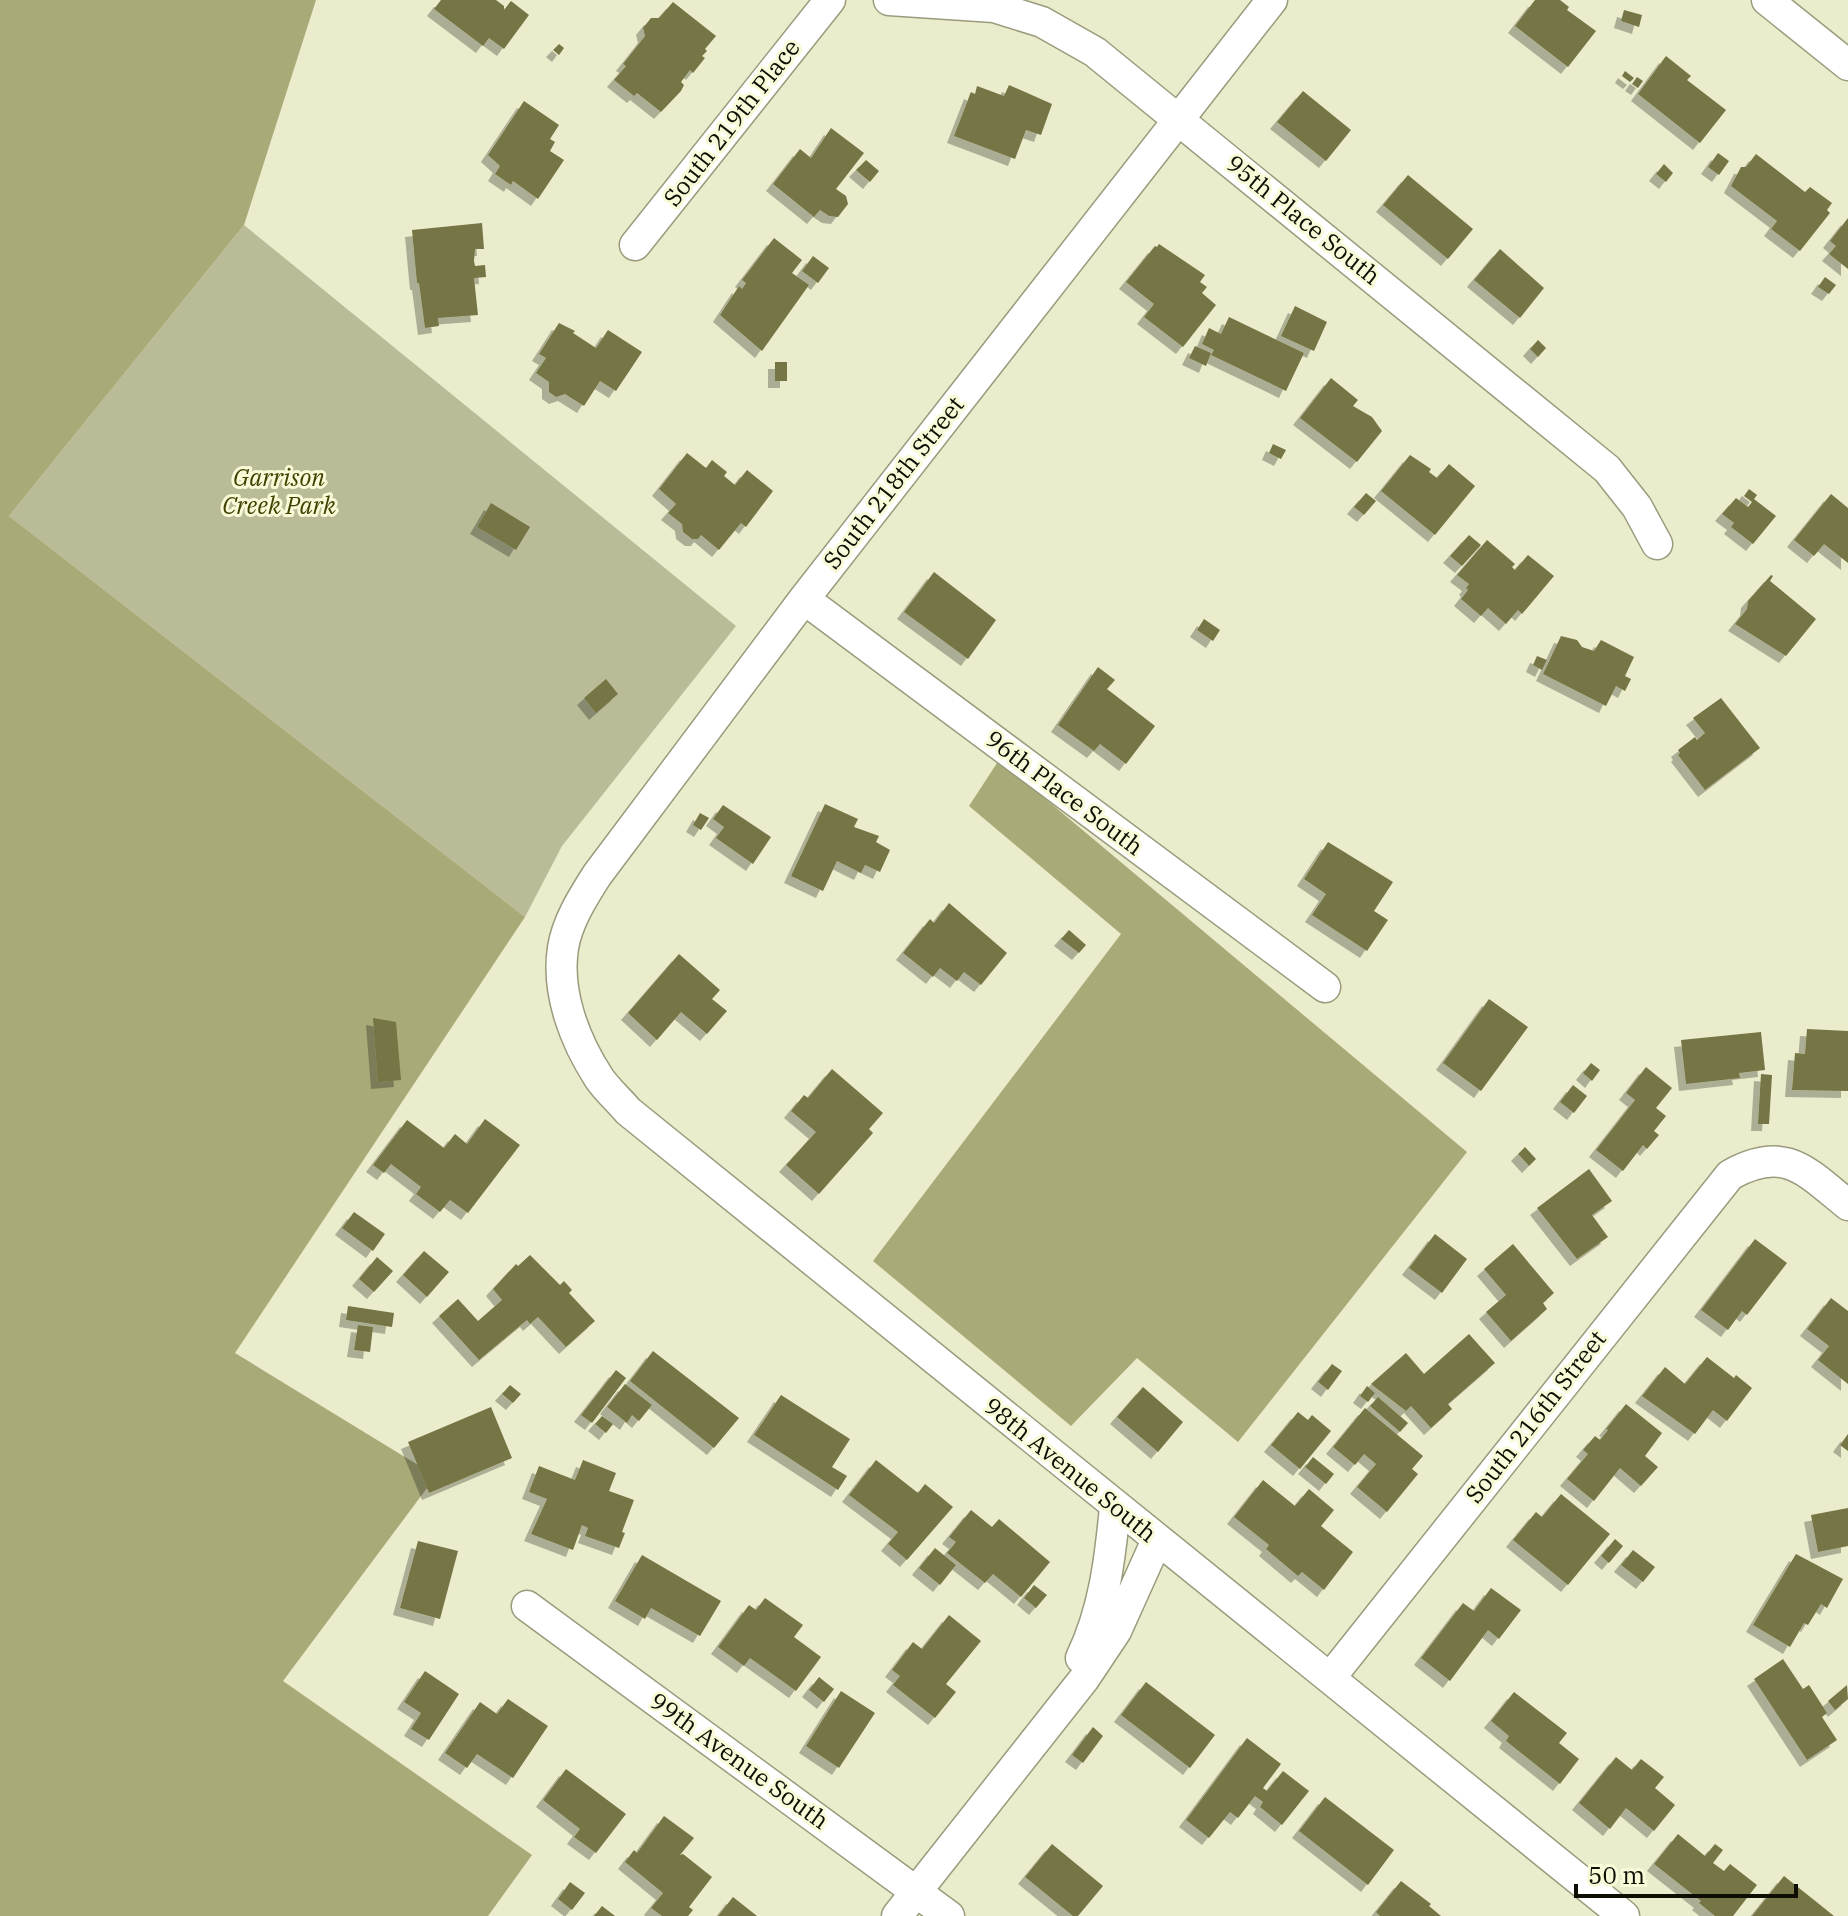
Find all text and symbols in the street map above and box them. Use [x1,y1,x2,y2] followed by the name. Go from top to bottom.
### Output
[656,32,807,213] street label: South 219th Place
[1220,147,1387,291] street label: 95th Place South
[816,389,971,575] street label: South 218th Street
[222,461,336,521] park label: Garrison Creek Park
[979,722,1150,862] street label: 96th Place South
[1458,1323,1613,1509] street label: South 216th Street
[978,1390,1164,1549] street label: 98th Avenue South
[644,1684,835,1836] street label: 99th Avenue South
[1576,1848,1796,1898] scale bar
[1588,1859,1645,1891] text: 50 m

